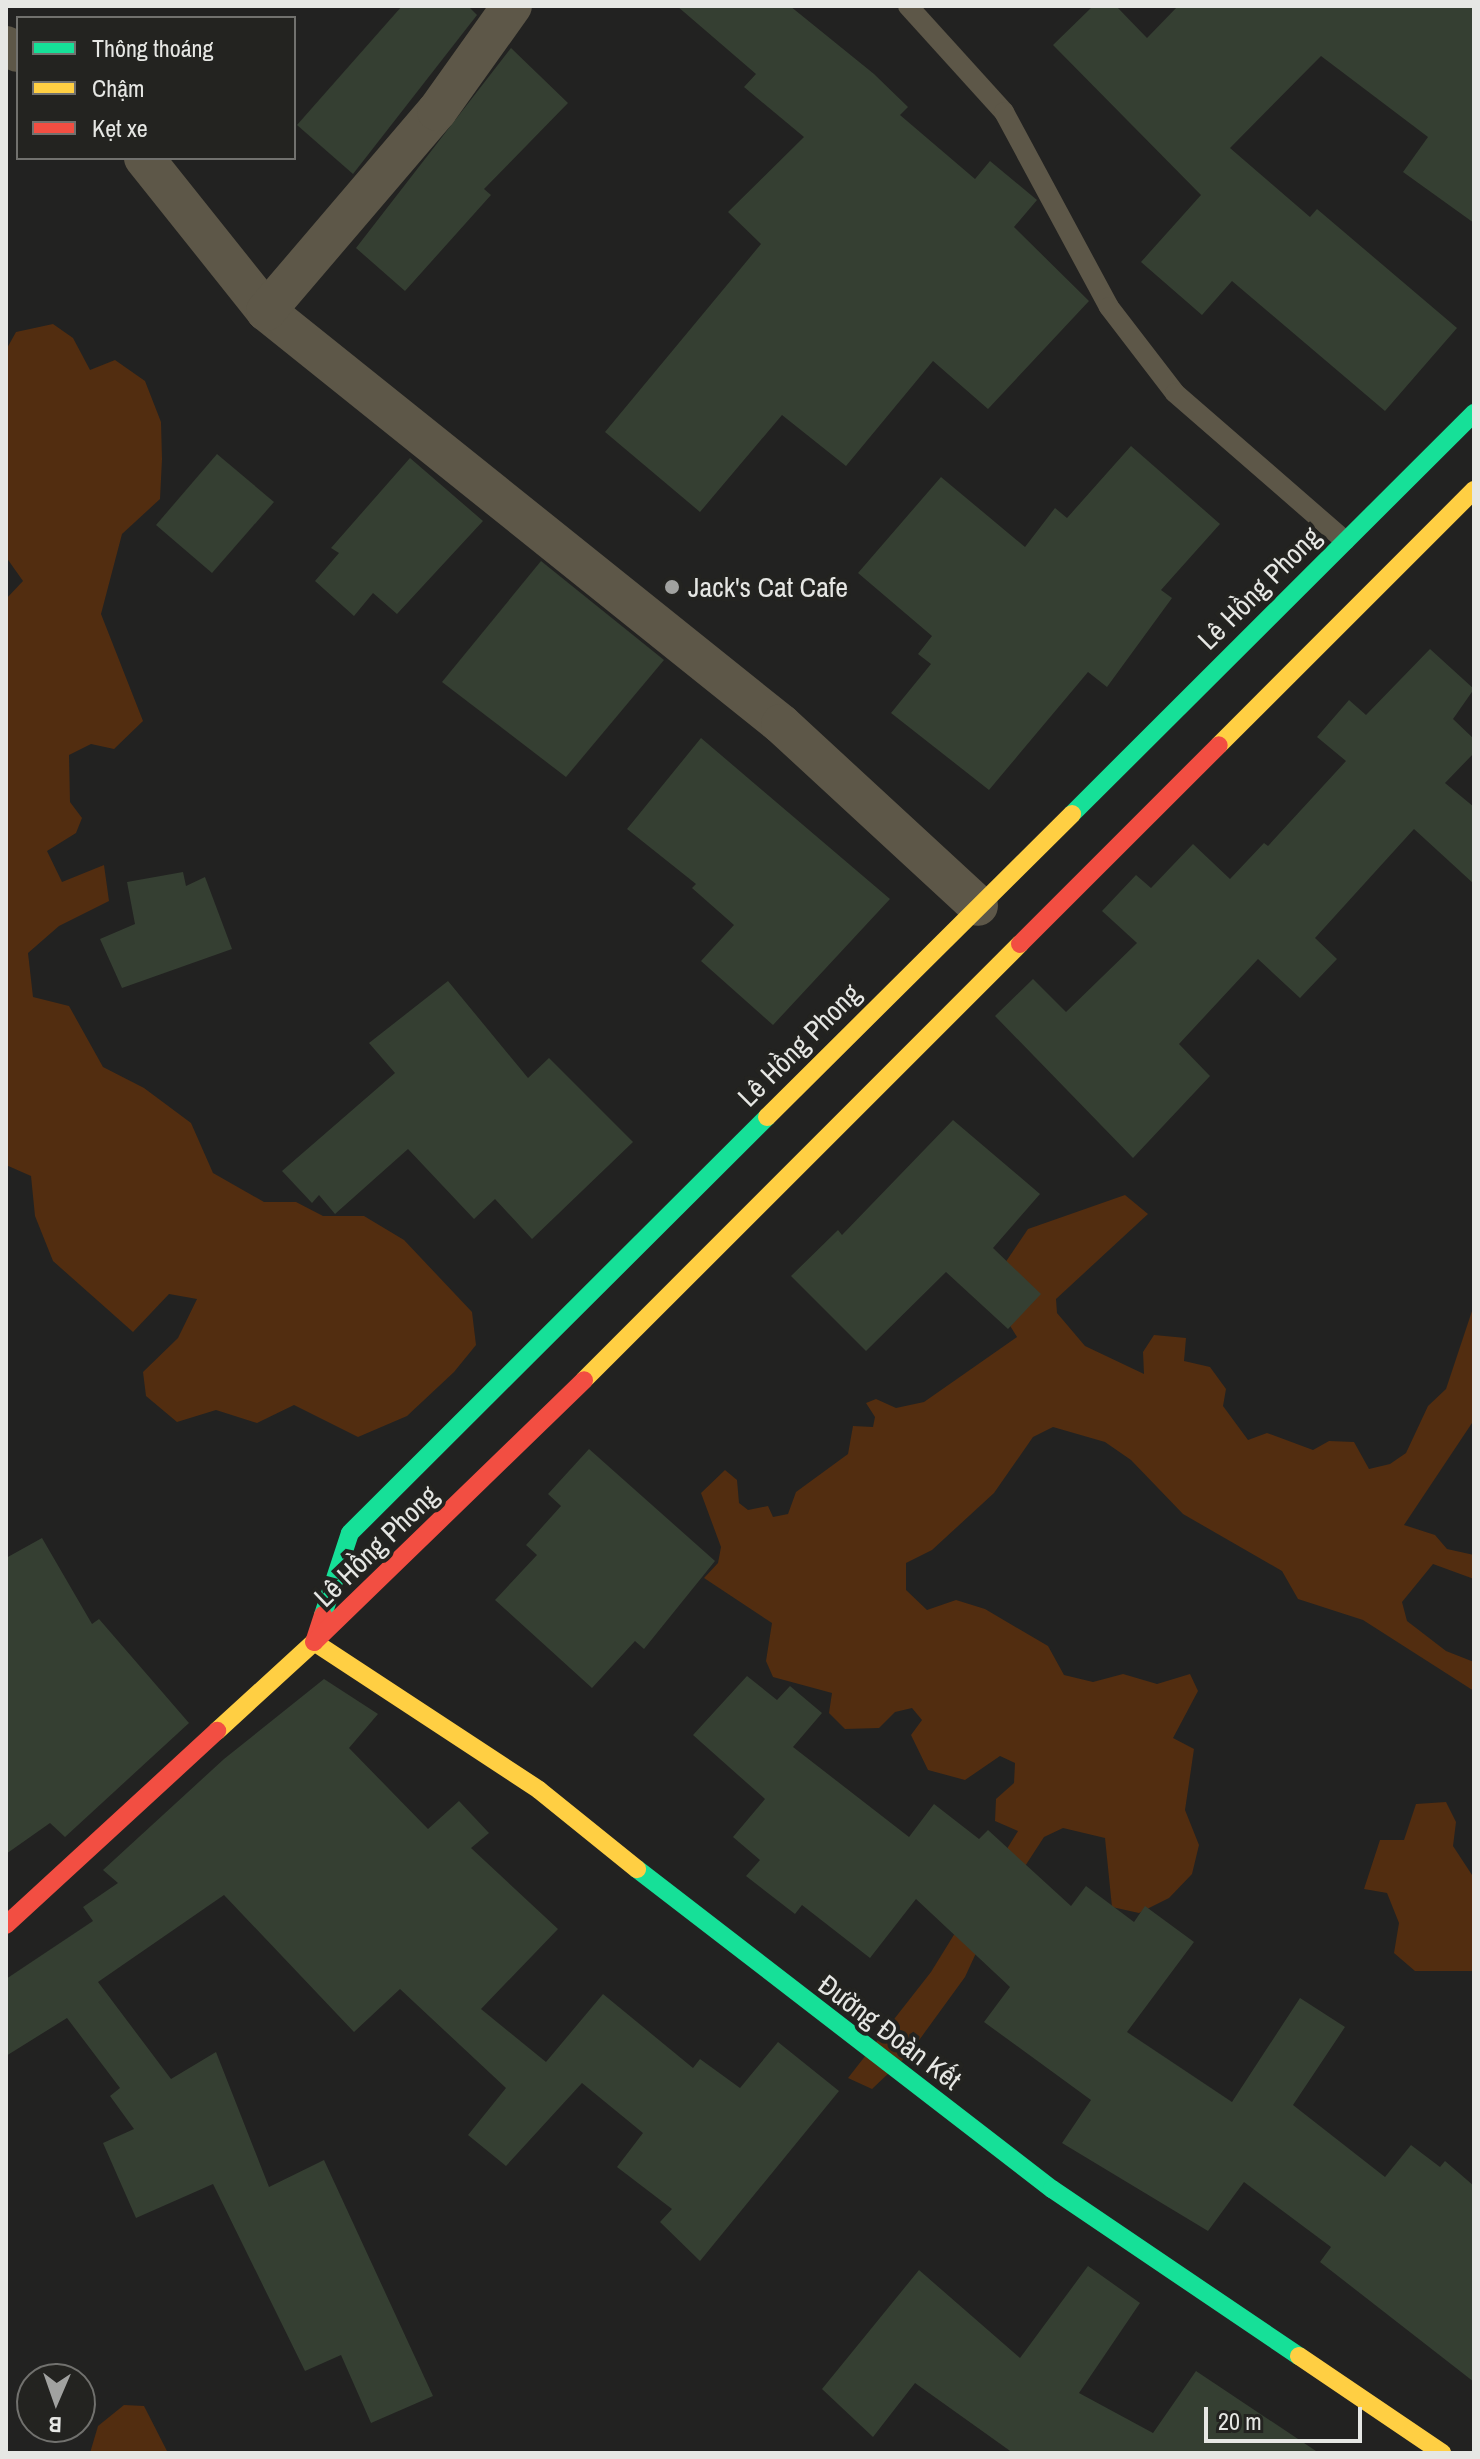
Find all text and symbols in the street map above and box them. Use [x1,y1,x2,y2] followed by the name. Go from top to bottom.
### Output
[16,16,296,160] legend
[92,32,213,64] text: Thông thoáng
[92,72,145,104] text: Chậm
[92,112,148,144] text: Kẹt xe
[1191,520,1327,656] street label: Lê Hồng Phong
[688,570,848,604] place label: Jack's Cat Cafe
[663,578,681,596] marker: Jack's Cat Cafe
[731,977,867,1113] street label: Lê Hồng Phong
[307,1478,445,1614] street label: Lê Hồng Phong
[812,1967,968,2097] street label: Đường Đoàn Kết
[16,2363,96,2443] north arrow
[1208,2391,1366,2441] scale bar
[1218,2405,1262,2437] text: 20 m
[48,2410,62,2440] text: B

